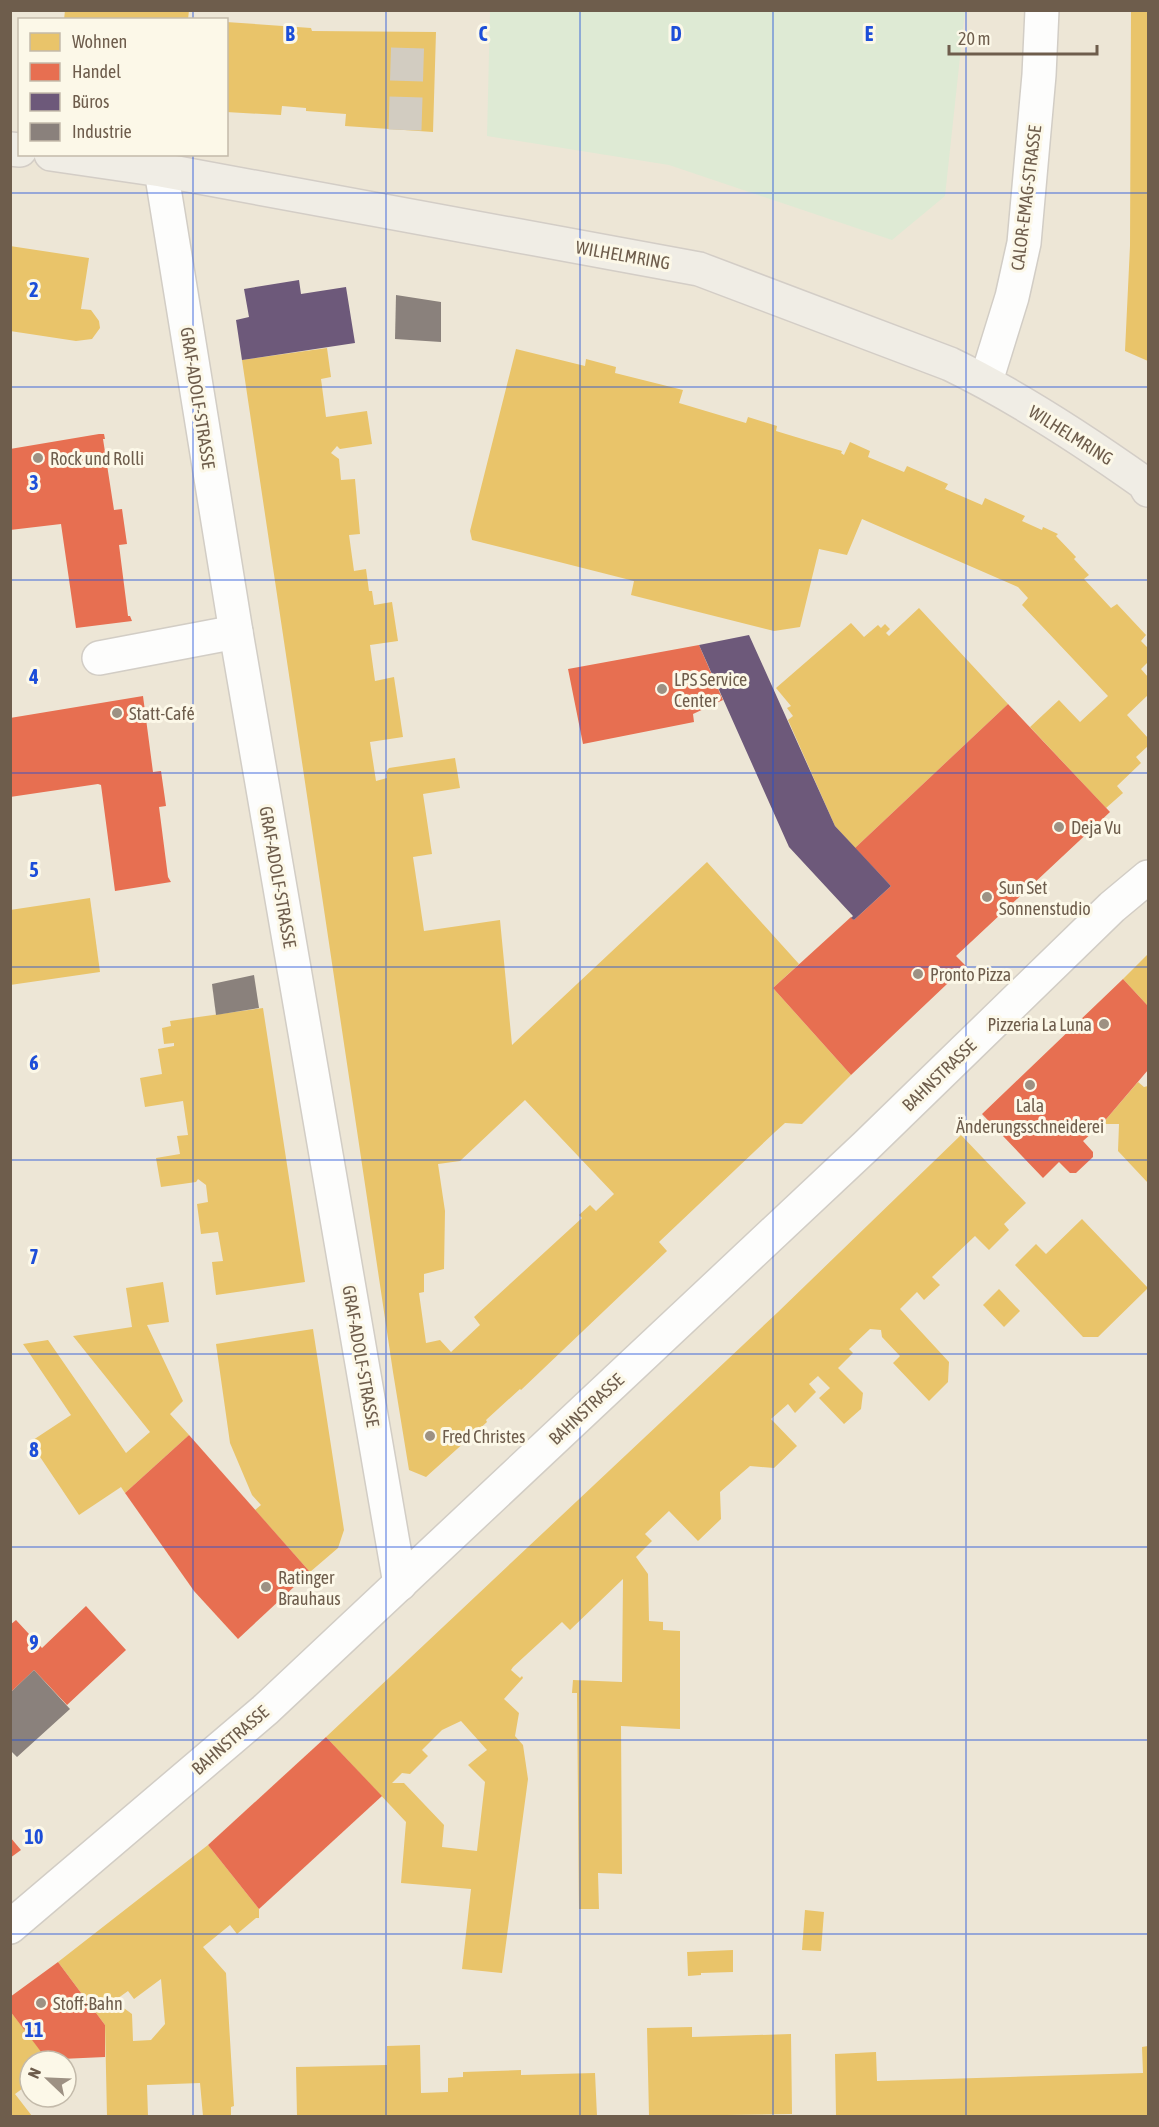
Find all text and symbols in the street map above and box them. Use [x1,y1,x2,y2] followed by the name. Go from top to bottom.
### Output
[18,18,228,156] legend
[949,18,1098,56] scale bar
[285,22,295,45] text: B
[479,22,488,45] text: C
[670,22,682,45] text: D
[865,22,874,45] text: E
[958,28,990,49] text: 20 m
[72,31,127,52] text: Wohnen
[72,61,121,82] text: Handel
[72,91,109,112] text: Büros
[72,121,132,142] text: Industrie
[1007,124,1045,272] street label: CALOR-EMAG-STRASSE
[574,236,672,274] street label: WILHELMRING
[29,278,39,301] text: 2
[176,326,220,471] street label: GRAF-ADOLF-STRASSE
[1025,401,1117,469] street label: WILHELMRING
[50,448,144,469] place label: Rock und Rolli
[31,451,45,465] marker: Rock und Rolli
[29,471,39,494] text: 3
[28,665,39,688] text: 4
[674,669,747,711] place label: LPS Service Center
[655,682,669,696] marker: LPS Service Center
[129,703,195,724] place label: Statt-Café
[110,706,124,720] marker: Statt-Café
[255,805,301,950] street label: GRAF-ADOLF-STRASSE
[1071,817,1121,838] place label: Deja Vu
[1052,820,1066,834] marker: Deja Vu
[29,858,39,881] text: 5
[999,877,1091,919] place label: Sun Set Sonnenstudio
[980,890,994,904] marker: Sun Set Sonnenstudio
[930,964,1011,985] place label: Pronto Pizza
[911,967,925,981] marker: Pronto Pizza
[988,1014,1092,1035] place label: Pizzeria La Luna
[1097,1017,1111,1031] marker: Pizzeria La Luna
[898,1034,981,1115] street label: BAHNSTRASSE
[29,1051,39,1074] text: 6
[1023,1078,1037,1092] marker: Lala Änderungsschneiderei
[956,1095,1104,1137] place label: Lala Änderungsschneiderei
[29,1245,39,1268] text: 7
[338,1284,384,1429] street label: GRAF-ADOLF-STRASSE
[544,1369,628,1449] street label: BAHNSTRASSE
[442,1426,525,1447] place label: Fred Christes
[423,1429,437,1443] marker: Fred Christes
[29,1438,39,1461] text: 8
[278,1567,341,1609] place label: Ratinger Brauhaus
[259,1580,273,1594] marker: Ratinger Brauhaus
[29,1631,39,1654] text: 9
[187,1701,273,1779] street label: BAHNSTRASSE
[25,1825,43,1848] text: 10
[53,1993,123,2014] place label: Stoff-Bahn
[34,1996,48,2010] marker: Stoff-Bahn
[25,2018,43,2041] text: 11
[18,2049,78,2109] north arrow
[24,2065,44,2081] text: N

